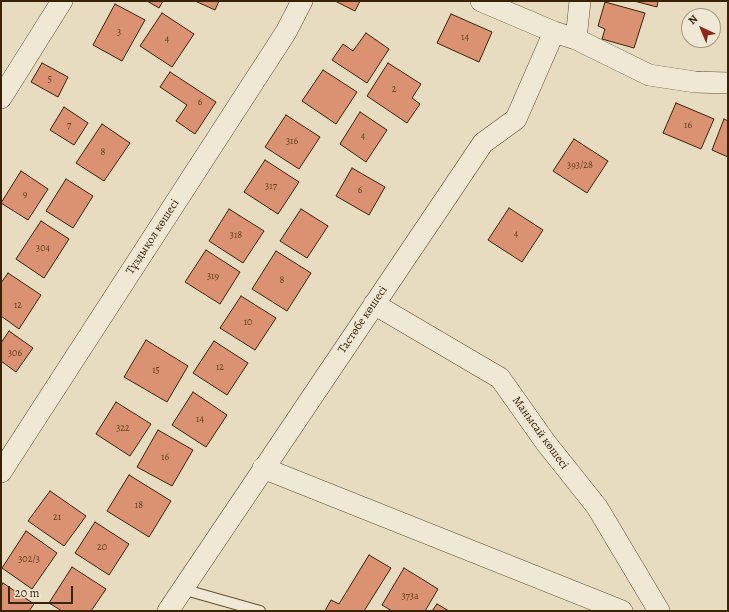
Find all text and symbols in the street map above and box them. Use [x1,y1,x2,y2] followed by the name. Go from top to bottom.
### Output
[681,8,721,48] north arrow
[685,12,701,28] text: N
[117,27,121,39] house number: 3
[461,32,469,44] house number: 14
[165,34,169,46] house number: 4
[48,74,52,86] house number: 5
[392,84,396,96] house number: 2
[198,97,202,109] house number: 6
[67,120,71,132] house number: 7
[684,120,692,132] house number: 16
[361,131,365,143] house number: 4
[286,136,298,148] house number: 316
[101,147,105,159] house number: 8
[567,160,593,172] house number: 393/28
[265,181,277,193] house number: 317
[358,185,362,197] house number: 6
[23,189,27,201] house number: 9
[123,197,183,277] street label: Тұздықол көшесі
[514,229,518,241] house number: 4
[230,230,242,242] house number: 318
[36,243,50,255] house number: 304
[207,271,219,283] house number: 319
[280,275,284,287] house number: 8
[335,284,391,356] street label: Тастөбе көшесі
[14,300,22,312] house number: 12
[244,317,252,329] house number: 10
[8,348,22,360] house number: 306
[216,362,224,374] house number: 12
[152,365,160,377] house number: 15
[509,394,571,472] street label: Манысай көшесі
[196,414,204,426] house number: 14
[116,423,130,435] house number: 322
[161,452,169,464] house number: 16
[135,500,143,512] house number: 18
[53,512,61,524] house number: 21
[97,542,107,554] house number: 20
[18,554,40,566] house number: 302/3
[10,578,75,604] scale bar
[15,585,39,601] text: 20 m
[401,591,419,603] house number: 373а

